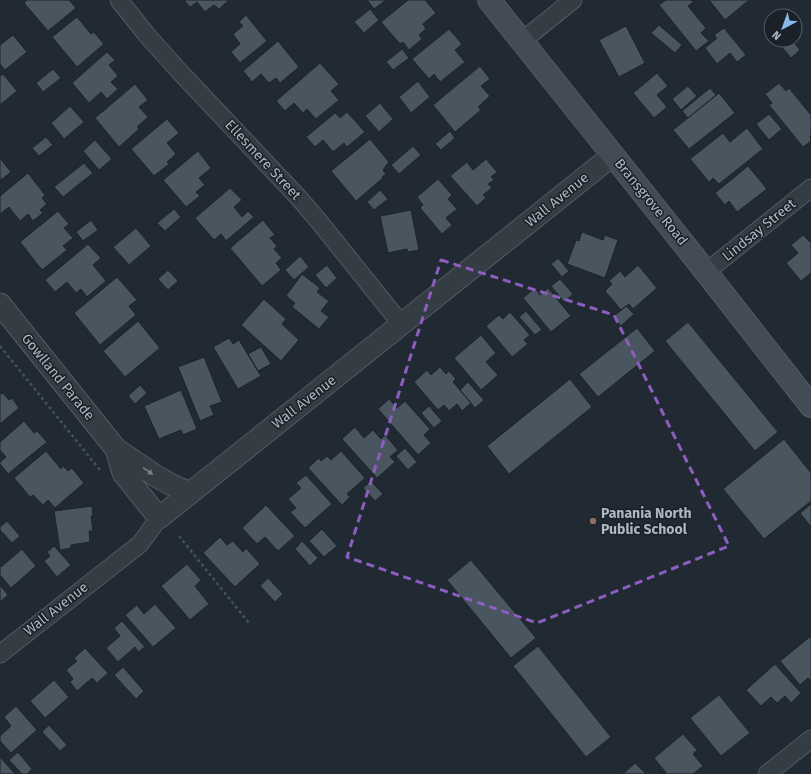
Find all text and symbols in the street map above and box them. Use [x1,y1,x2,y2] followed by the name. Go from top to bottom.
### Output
[763,8,803,48] north arrow
[770,28,784,42] text: N
[221,116,305,204] street label: Ellesmere Street
[611,155,691,249] street label: Bransgrove Road
[522,169,592,231] street label: Wall Avenue
[719,195,800,265] street label: Lindsay Street
[18,330,98,424] street label: Gowlland Parade
[268,372,340,432] street label: Wall Avenue
[143,467,154,475] one-way arrow
[601,505,692,538] place label: Panania North Public School
[588,516,598,526] marker: Panania North Public School
[20,579,92,639] street label: Wall Avenue

